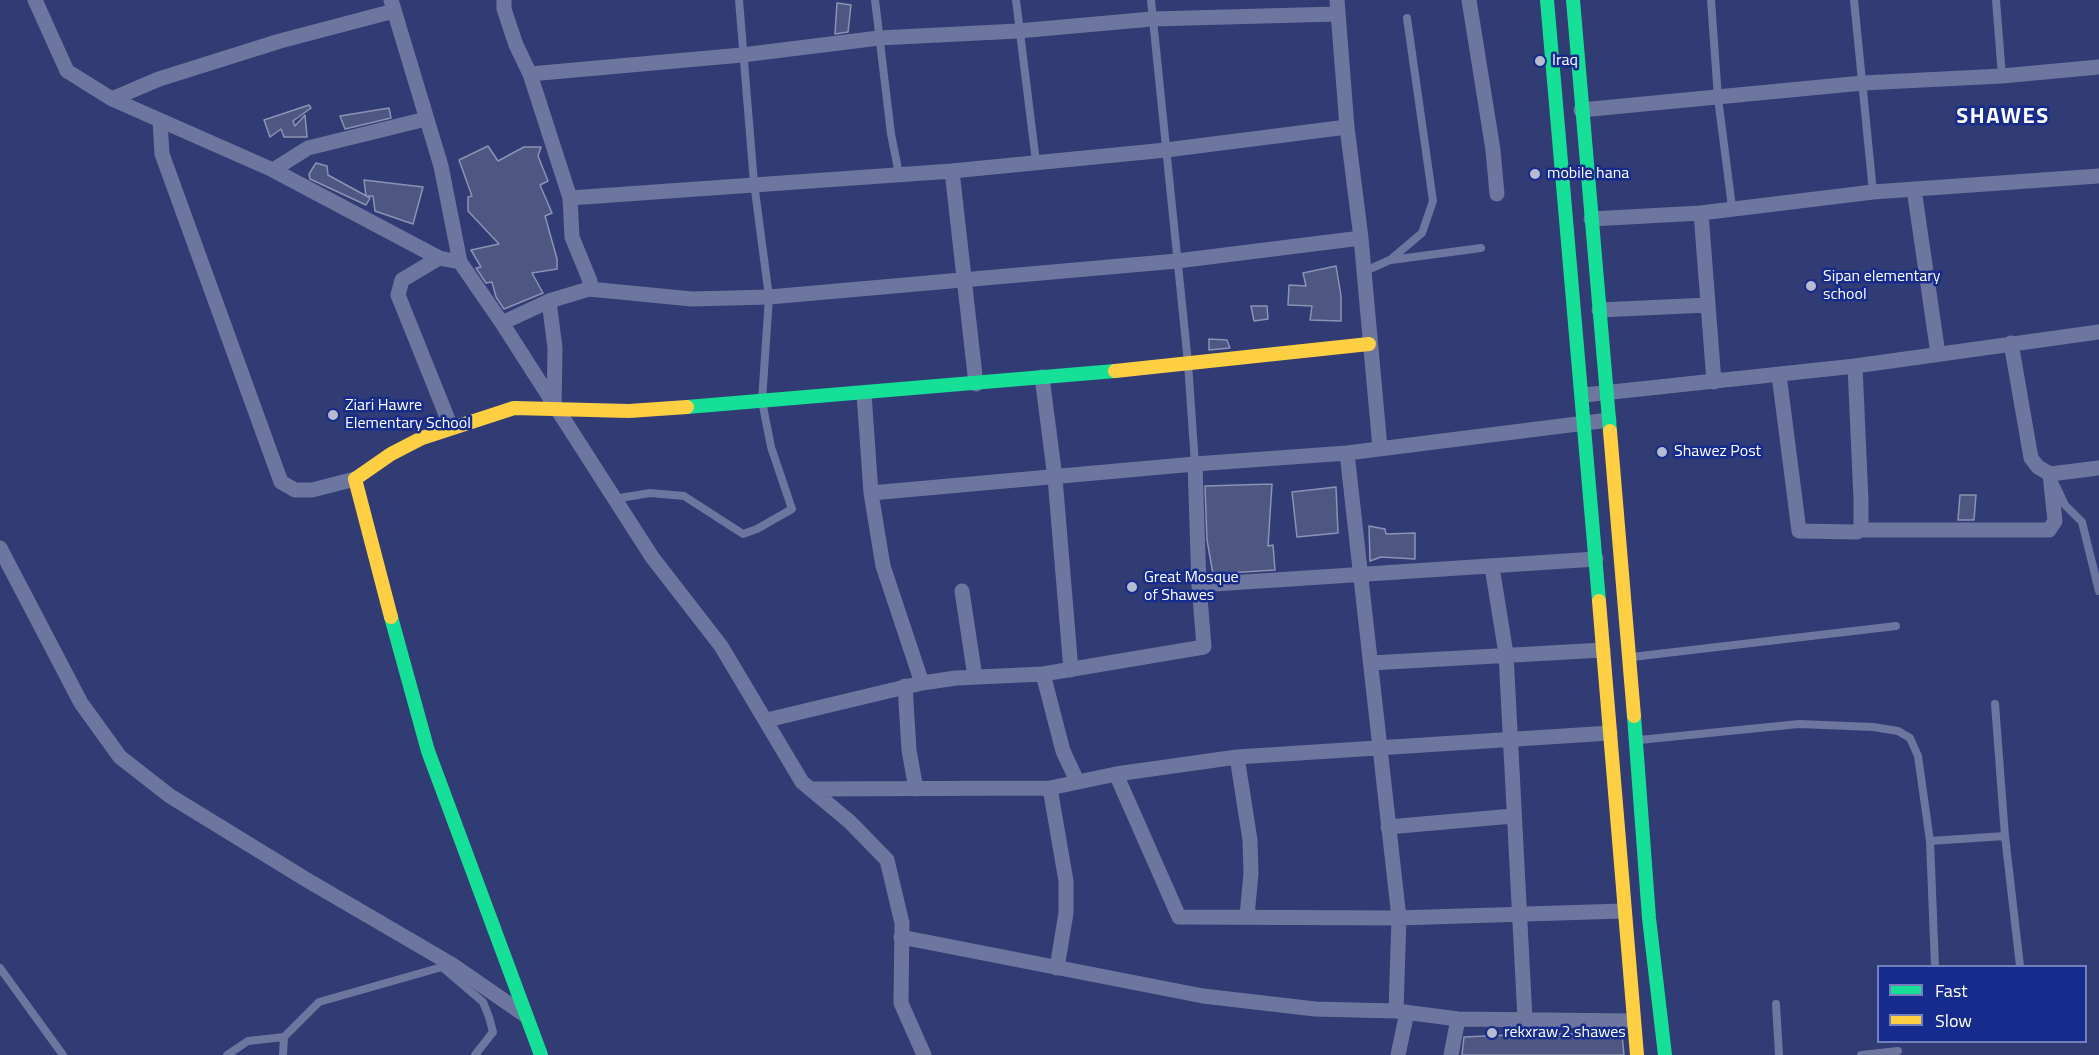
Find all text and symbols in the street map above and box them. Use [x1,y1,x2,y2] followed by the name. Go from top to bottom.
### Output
[1552,51,1578,71] place label: Iraq
[1533,54,1547,68] marker: Iraq
[1956,105,2050,131] district label: SHAWES
[1547,164,1629,184] place label: mobile hana
[1528,167,1542,181] marker: mobile hana
[1823,267,1940,305] place label: Sipan elementary school
[1804,279,1818,293] marker: Sipan elementary school
[345,396,471,434] place label: Ziari Hawre Elementary School
[326,408,340,422] marker: Ziari Hawre Elementary School
[1674,442,1761,462] place label: Shawez Post
[1655,445,1669,459] marker: Shawez Post
[1144,568,1239,606] place label: Great Mosque of Shawes
[1125,580,1139,594] marker: Great Mosque of Shawes
[1877,965,2087,1043] legend
[1935,977,1968,1004] text: Fast
[1935,1007,1972,1034] text: Slow
[1504,1023,1626,1043] place label: rekxraw 2 shawes
[1485,1026,1499,1040] marker: rekxraw 2 shawes

